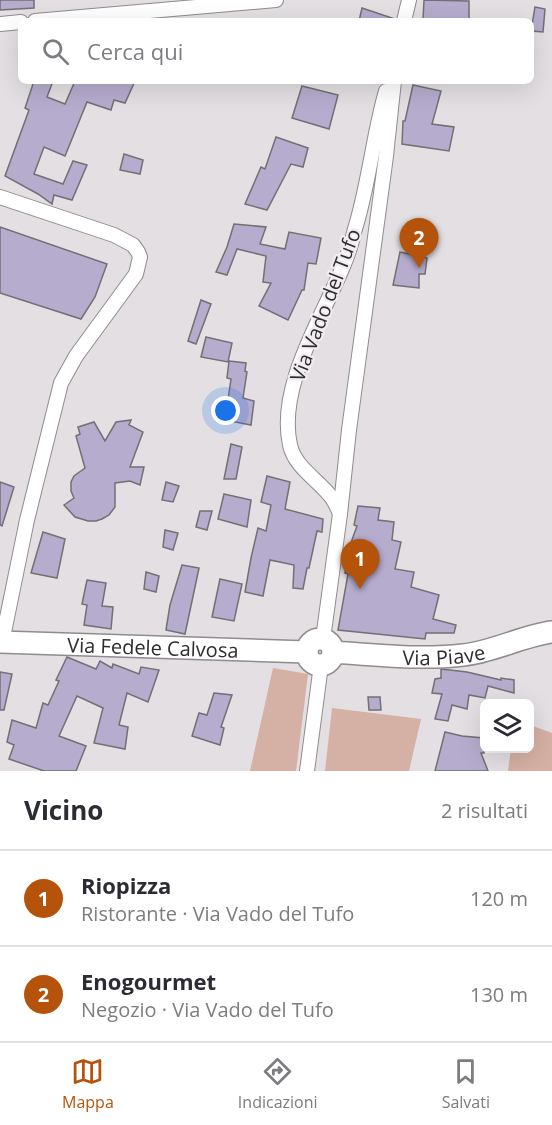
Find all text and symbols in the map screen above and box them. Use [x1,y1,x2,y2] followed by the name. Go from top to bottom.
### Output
[18,18,534,84] search box
[39,35,72,68] icon: search
[87,36,183,66] text: Cerca qui
[400,218,438,268] pin: 2
[283,225,367,385] street label: Via Vado del Tufo
[211,396,240,425] your location
[340,540,380,589] pin: 1
[67,631,239,663] street label: Via Fedele Calvosa
[402,638,488,671] street label: Via Piave
[480,699,534,753] map controls
[480,699,534,753] button: layers
[24,792,103,828] text: Vicino
[441,797,528,824] text: 2 risultati
[81,870,171,900] text: Riopizza
[38,885,49,912] text: 1
[470,885,528,912] text: 120 m
[81,900,354,927] text: Ristorante · Via Vado del Tufo
[81,966,216,996] text: Enogourmet
[38,981,49,1008] text: 2
[470,981,528,1008] text: 130 m
[81,996,334,1023] text: Negozio · Via Vado del Tufo
[62,1055,114,1113] tab: Mappa
[238,1055,318,1113] tab: Indicazioni
[442,1055,490,1113] tab: Salvati

